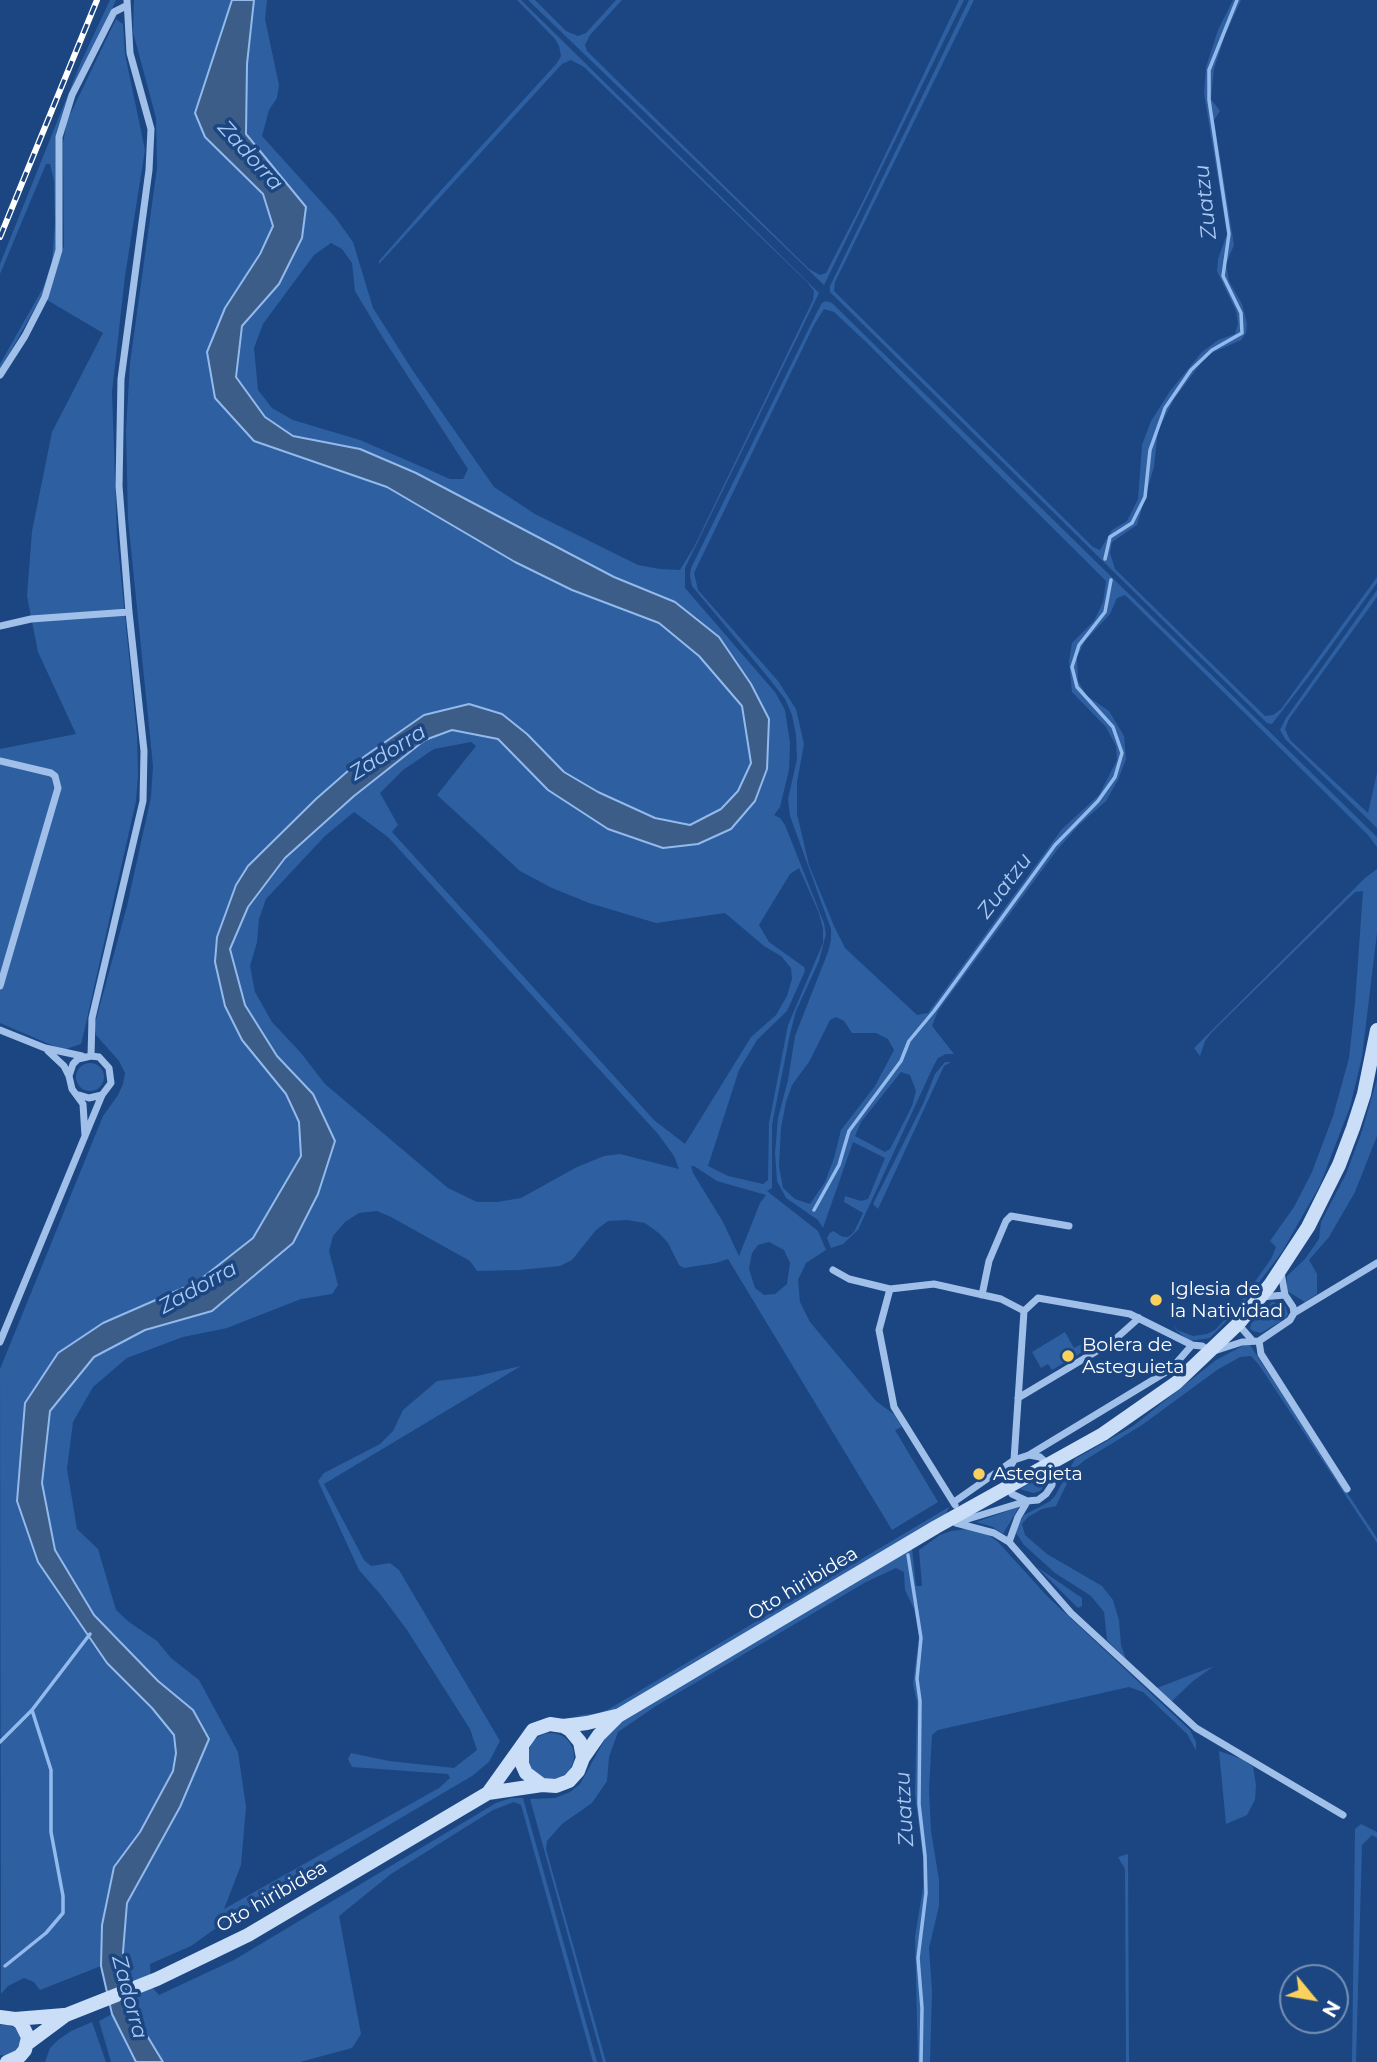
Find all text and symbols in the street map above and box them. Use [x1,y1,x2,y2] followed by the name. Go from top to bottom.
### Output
[212,116,288,196] water label: Zadorra
[1190,163,1222,241] water label: Zuatzu
[345,720,431,786] water label: Zadorra
[972,848,1038,924] water label: Zuatzu
[154,1256,242,1320] water label: Zadorra
[1170,1278,1283,1322] place label: Iglesia de la Natividad
[1148,1292,1164,1308] marker: Iglesia de la Natividad
[1082,1334,1185,1378] place label: Bolera de Asteguieta
[1060,1348,1076,1364] marker: Bolera de Asteguieta
[993,1463,1083,1485] place label: Astegieta
[971,1466,987,1482] marker: Astegieta
[744,1542,862,1626] street label: Oto hiribidea
[890,1771,920,1847] water label: Zuatzu
[213,1856,331,1938] street label: Oto hiribidea
[106,1952,152,2042] water label: Zadorra
[1279,1964,1349,2034] north arrow
[1317,1996,1345,2021] text: N

